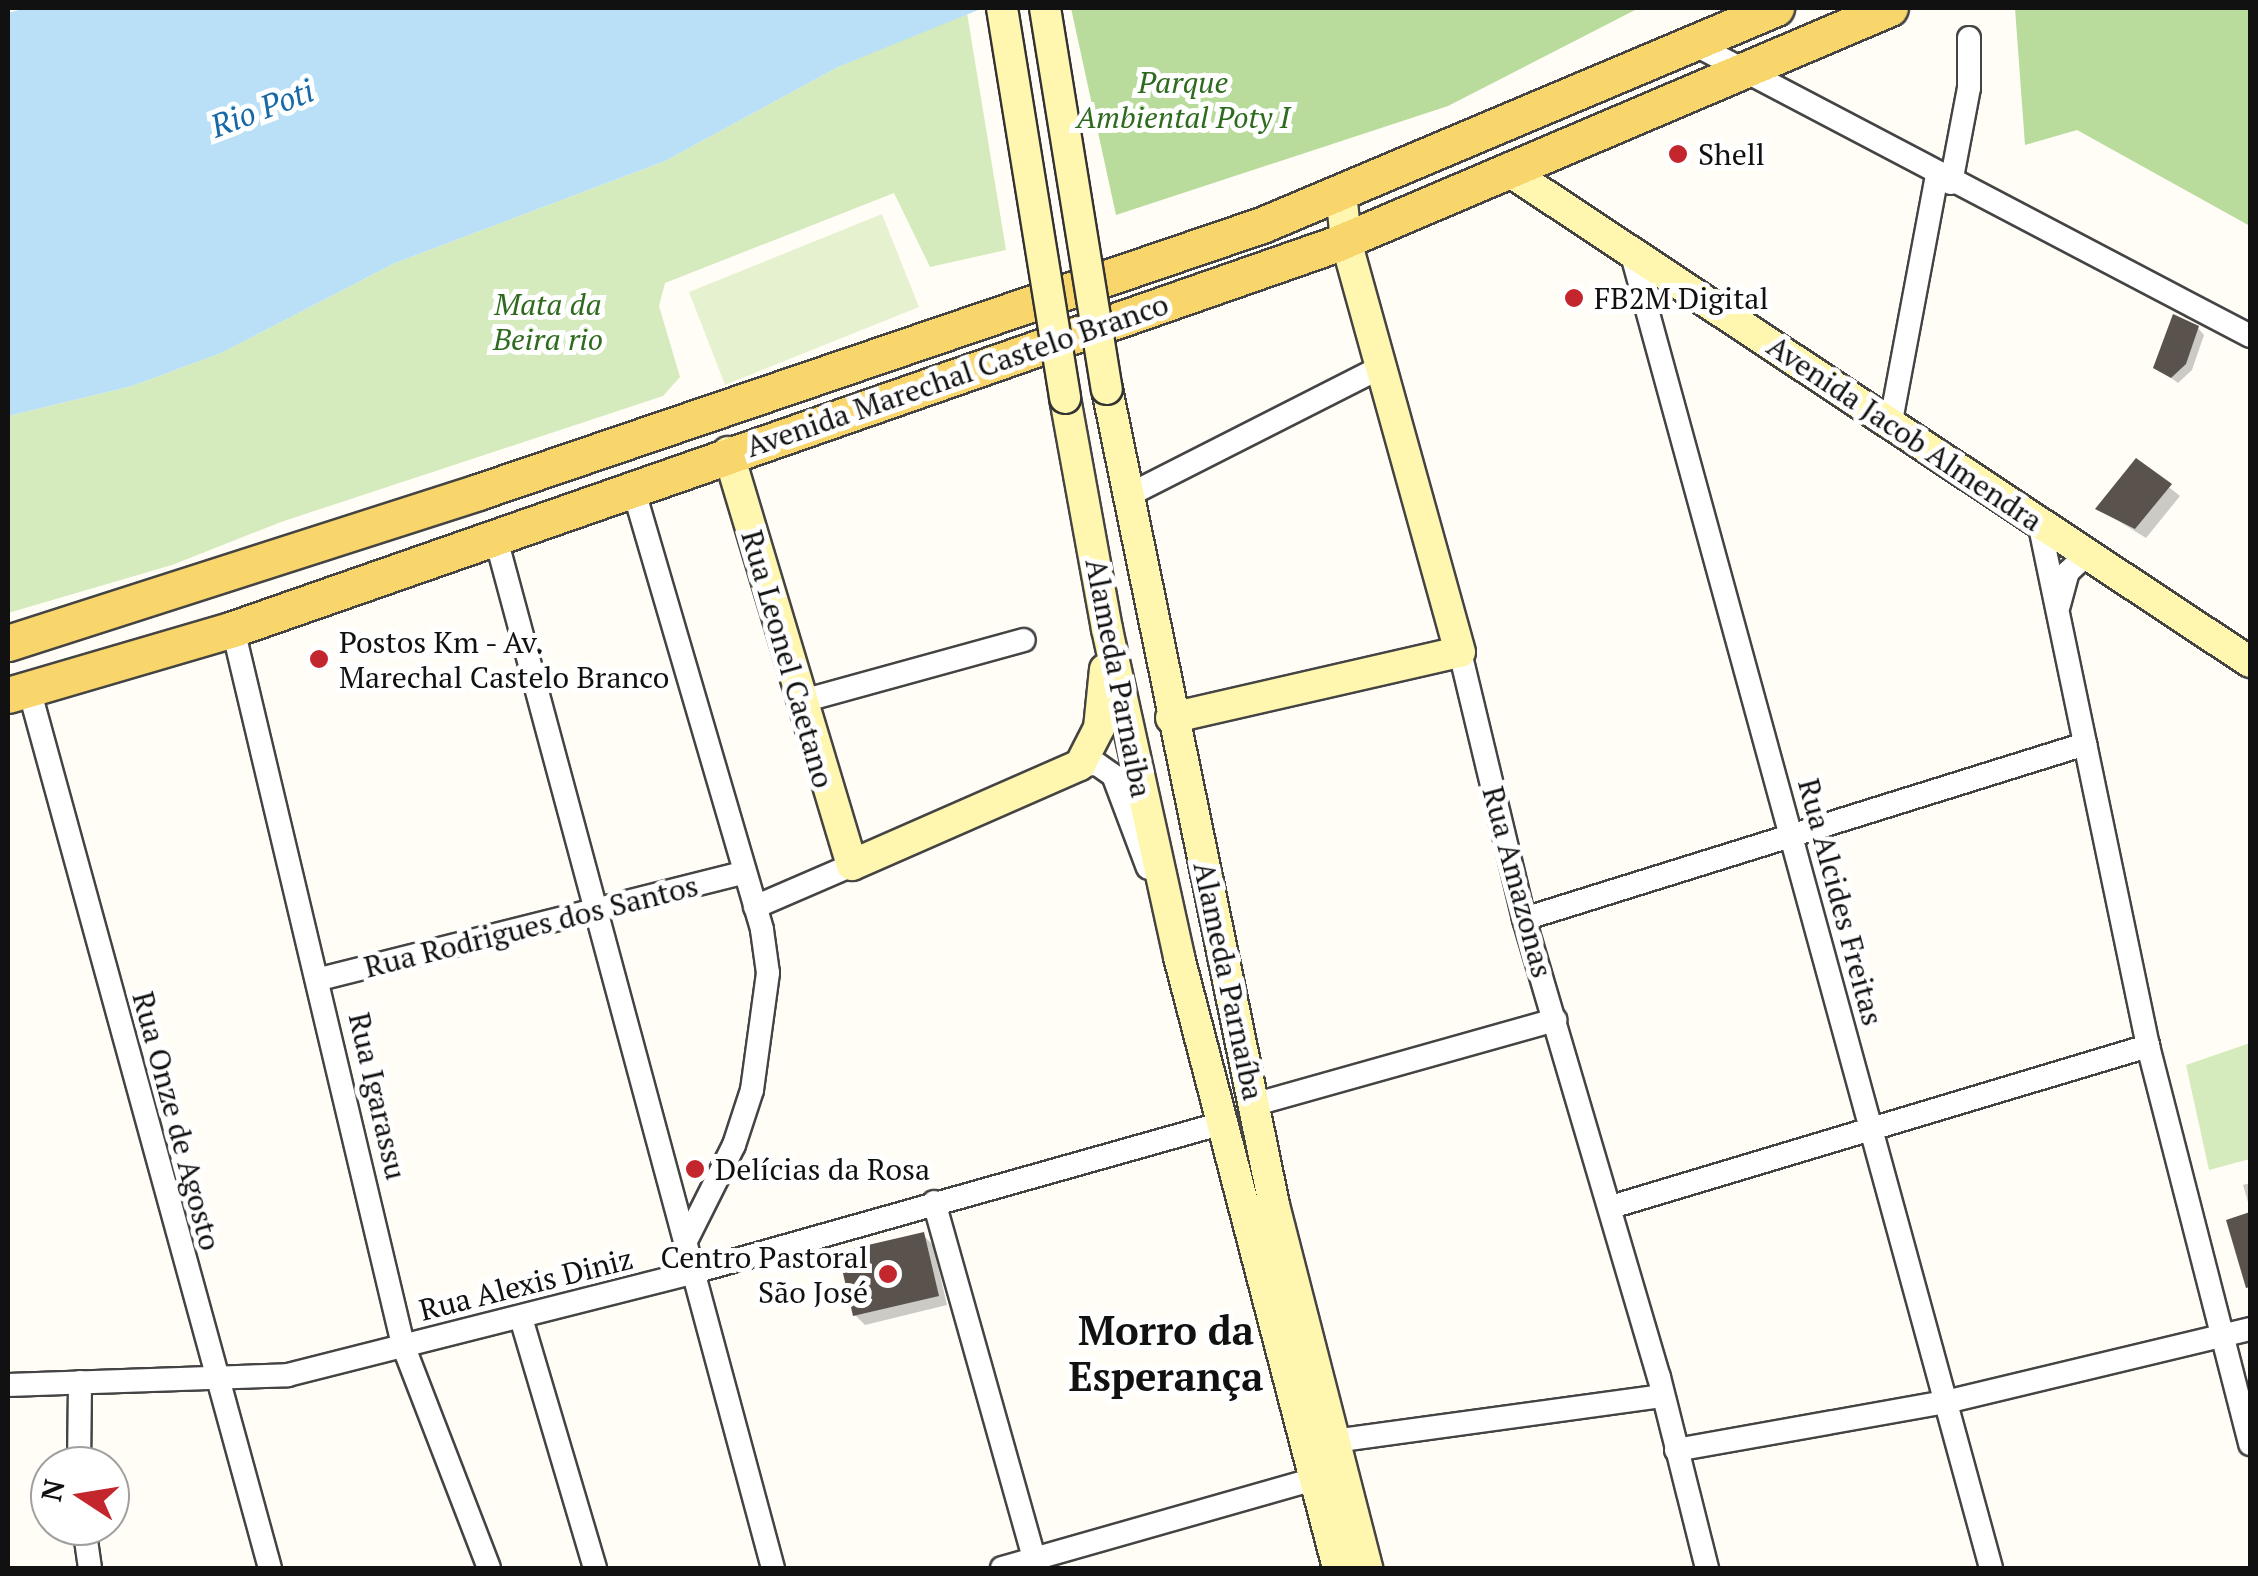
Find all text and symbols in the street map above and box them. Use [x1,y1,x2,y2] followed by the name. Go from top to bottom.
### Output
[1076,64,1290,134] park label: Parque Ambiental Poty I
[205,71,319,145] water label: Rio Poti
[1698,136,1765,172] place label: Shell
[1667,143,1689,165] marker: Shell
[1594,280,1768,316] place label: FB2M Digital
[493,286,603,356] park label: Mata da Beira rio
[741,286,1173,464] street label: Avenida Marechal Castelo Branco
[1563,287,1585,309] marker: FB2M Digital
[1760,327,2050,539] street label: Avenida Jacob Almendra
[734,526,842,792] street label: Rua Leonel Caetano
[1078,555,1160,801] street label: Alameda Parnaiba
[339,624,669,694] place label: Postos Km - Av. Marechal Castelo Branco
[308,648,330,670] marker: Postos Km - Av. Marechal Castelo Branco
[1791,774,1891,1030] street label: Rua Alcides Freitas
[1475,782,1561,982] street label: Rua Amazonas
[1186,859,1272,1103] street label: Alameda Parnaíba
[360,867,702,985] street label: Rua Rodrigues dos Santos
[125,987,229,1255] street label: Rua Onze de Agosto
[341,1009,415,1183] street label: Rua Igarassu
[715,1151,930,1187] place label: Delícias da Rosa
[684,1158,706,1180] marker: Delícias da Rosa
[661,1239,868,1310] place label: Centro Pastoral São José
[415,1240,637,1328] street label: Rua Alexis Diniz
[877,1263,899,1285] marker: Centro Pastoral São José
[1069,1306,1263,1400] district label: Morro da Esperança
[30,1446,130,1546] north arrow
[32,1476,72,1504] text: N

